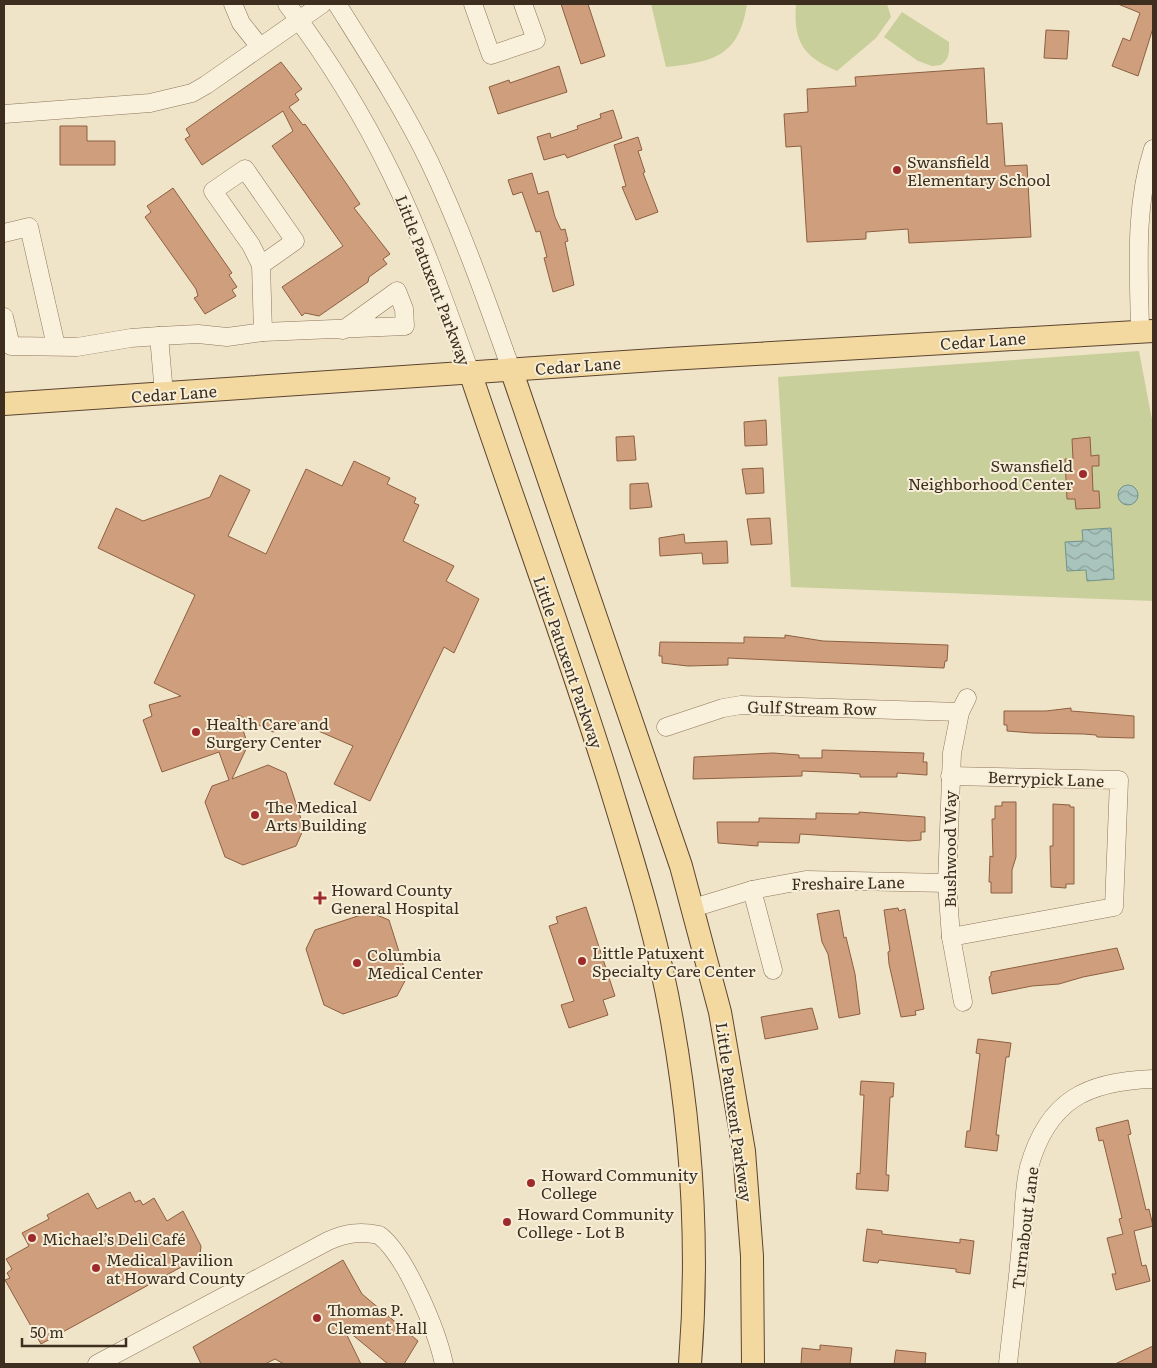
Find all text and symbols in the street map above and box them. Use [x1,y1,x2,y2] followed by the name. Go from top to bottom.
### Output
[907,149,1051,191] place label: Swansfield Elementary School
[891,164,903,176] marker: Swansfield Elementary School
[390,191,478,370] street label: Little Patuxent Parkway
[939,325,1027,355] street label: Cedar Lane
[534,350,622,380] street label: Cedar Lane
[130,378,218,408] street label: Cedar Lane
[908,453,1073,495] place label: Swansfield Neighborhood Center
[1077,468,1089,480] marker: Swansfield Neighborhood Center
[528,572,610,752] street label: Little Patuxent Parkway
[747,694,877,720] street label: Gulf Stream Row
[206,711,329,753] place label: Health Care and Surgery Center
[190,726,202,738] marker: Health Care and Surgery Center
[987,764,1105,792] street label: Berrypick Lane
[937,790,961,908] street label: Bushwood Way
[265,794,367,836] place label: The Medical Arts Building
[249,809,261,821] marker: The Medical Arts Building
[791,869,905,895] street label: Freshaire Lane
[331,877,459,919] place label: Howard County General Hospital
[313,891,327,905] marker: Howard County General Hospital
[592,940,756,982] place label: Little Patuxent Specialty Care Center
[367,942,483,984] place label: Columbia Medical Center
[576,955,588,967] marker: Little Patuxent Specialty Care Center
[351,957,363,969] marker: Columbia Medical Center
[711,1021,760,1204] street label: Little Patuxent Parkway
[541,1162,699,1204] place label: Howard Community College
[1005,1165,1043,1291] street label: Turnabout Lane
[525,1177,537,1189] marker: Howard Community College
[517,1201,675,1243] place label: Howard Community College - Lot B
[501,1216,513,1228] marker: Howard Community College - Lot B
[42,1226,185,1250] place label: Michael’s Deli Café
[26,1232,38,1244] marker: Michael’s Deli Café
[106,1247,246,1289] place label: Medical Pavilion at Howard County
[90,1262,102,1274] marker: Medical Pavilion at Howard County
[327,1297,427,1339] place label: Thomas P. Clement Hall
[311,1312,323,1324] marker: Thomas P. Clement Hall
[22,1316,126,1348] scale bar
[30,1320,64,1343] text: 50 m

